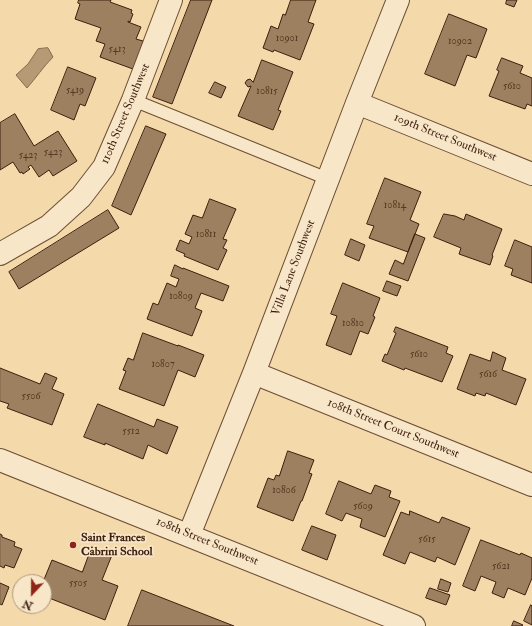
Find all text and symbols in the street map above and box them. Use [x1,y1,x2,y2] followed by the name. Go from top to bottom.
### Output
[276,33,298,45] house number: 10901
[448,36,472,48] house number: 10902
[109,44,125,56] house number: 5413
[98,62,154,166] street label: 110th Street Southwest
[503,81,521,93] house number: 5610
[66,85,84,97] house number: 5419
[256,86,278,98] house number: 10815
[391,111,499,165] street label: 109th Street Southwest
[44,147,62,159] house number: 5423
[19,150,37,162] house number: 5423
[384,200,406,212] house number: 10814
[269,218,319,318] street label: Villa Lane Southwest
[196,229,216,241] house number: 10811
[169,291,193,303] house number: 10809
[342,318,364,330] house number: 10810
[410,349,428,361] house number: 5610
[151,359,175,371] house number: 10807
[479,369,497,381] house number: 5616
[22,391,40,403] house number: 5506
[325,396,461,462] street label: 108th Street Court Southwest
[122,426,140,438] house number: 5512
[272,485,296,497] house number: 10806
[353,501,373,513] house number: 5609
[154,515,260,569] street label: 108th Street Southwest
[81,531,152,559] place label: Saint Frances Cabrini School
[418,534,436,546] house number: 5615
[68,540,78,550] marker: Saint Frances Cabrini School
[492,561,510,573] house number: 5621
[12,574,52,614] north arrow
[69,578,87,590] house number: 5505
[21,597,35,613] text: N

